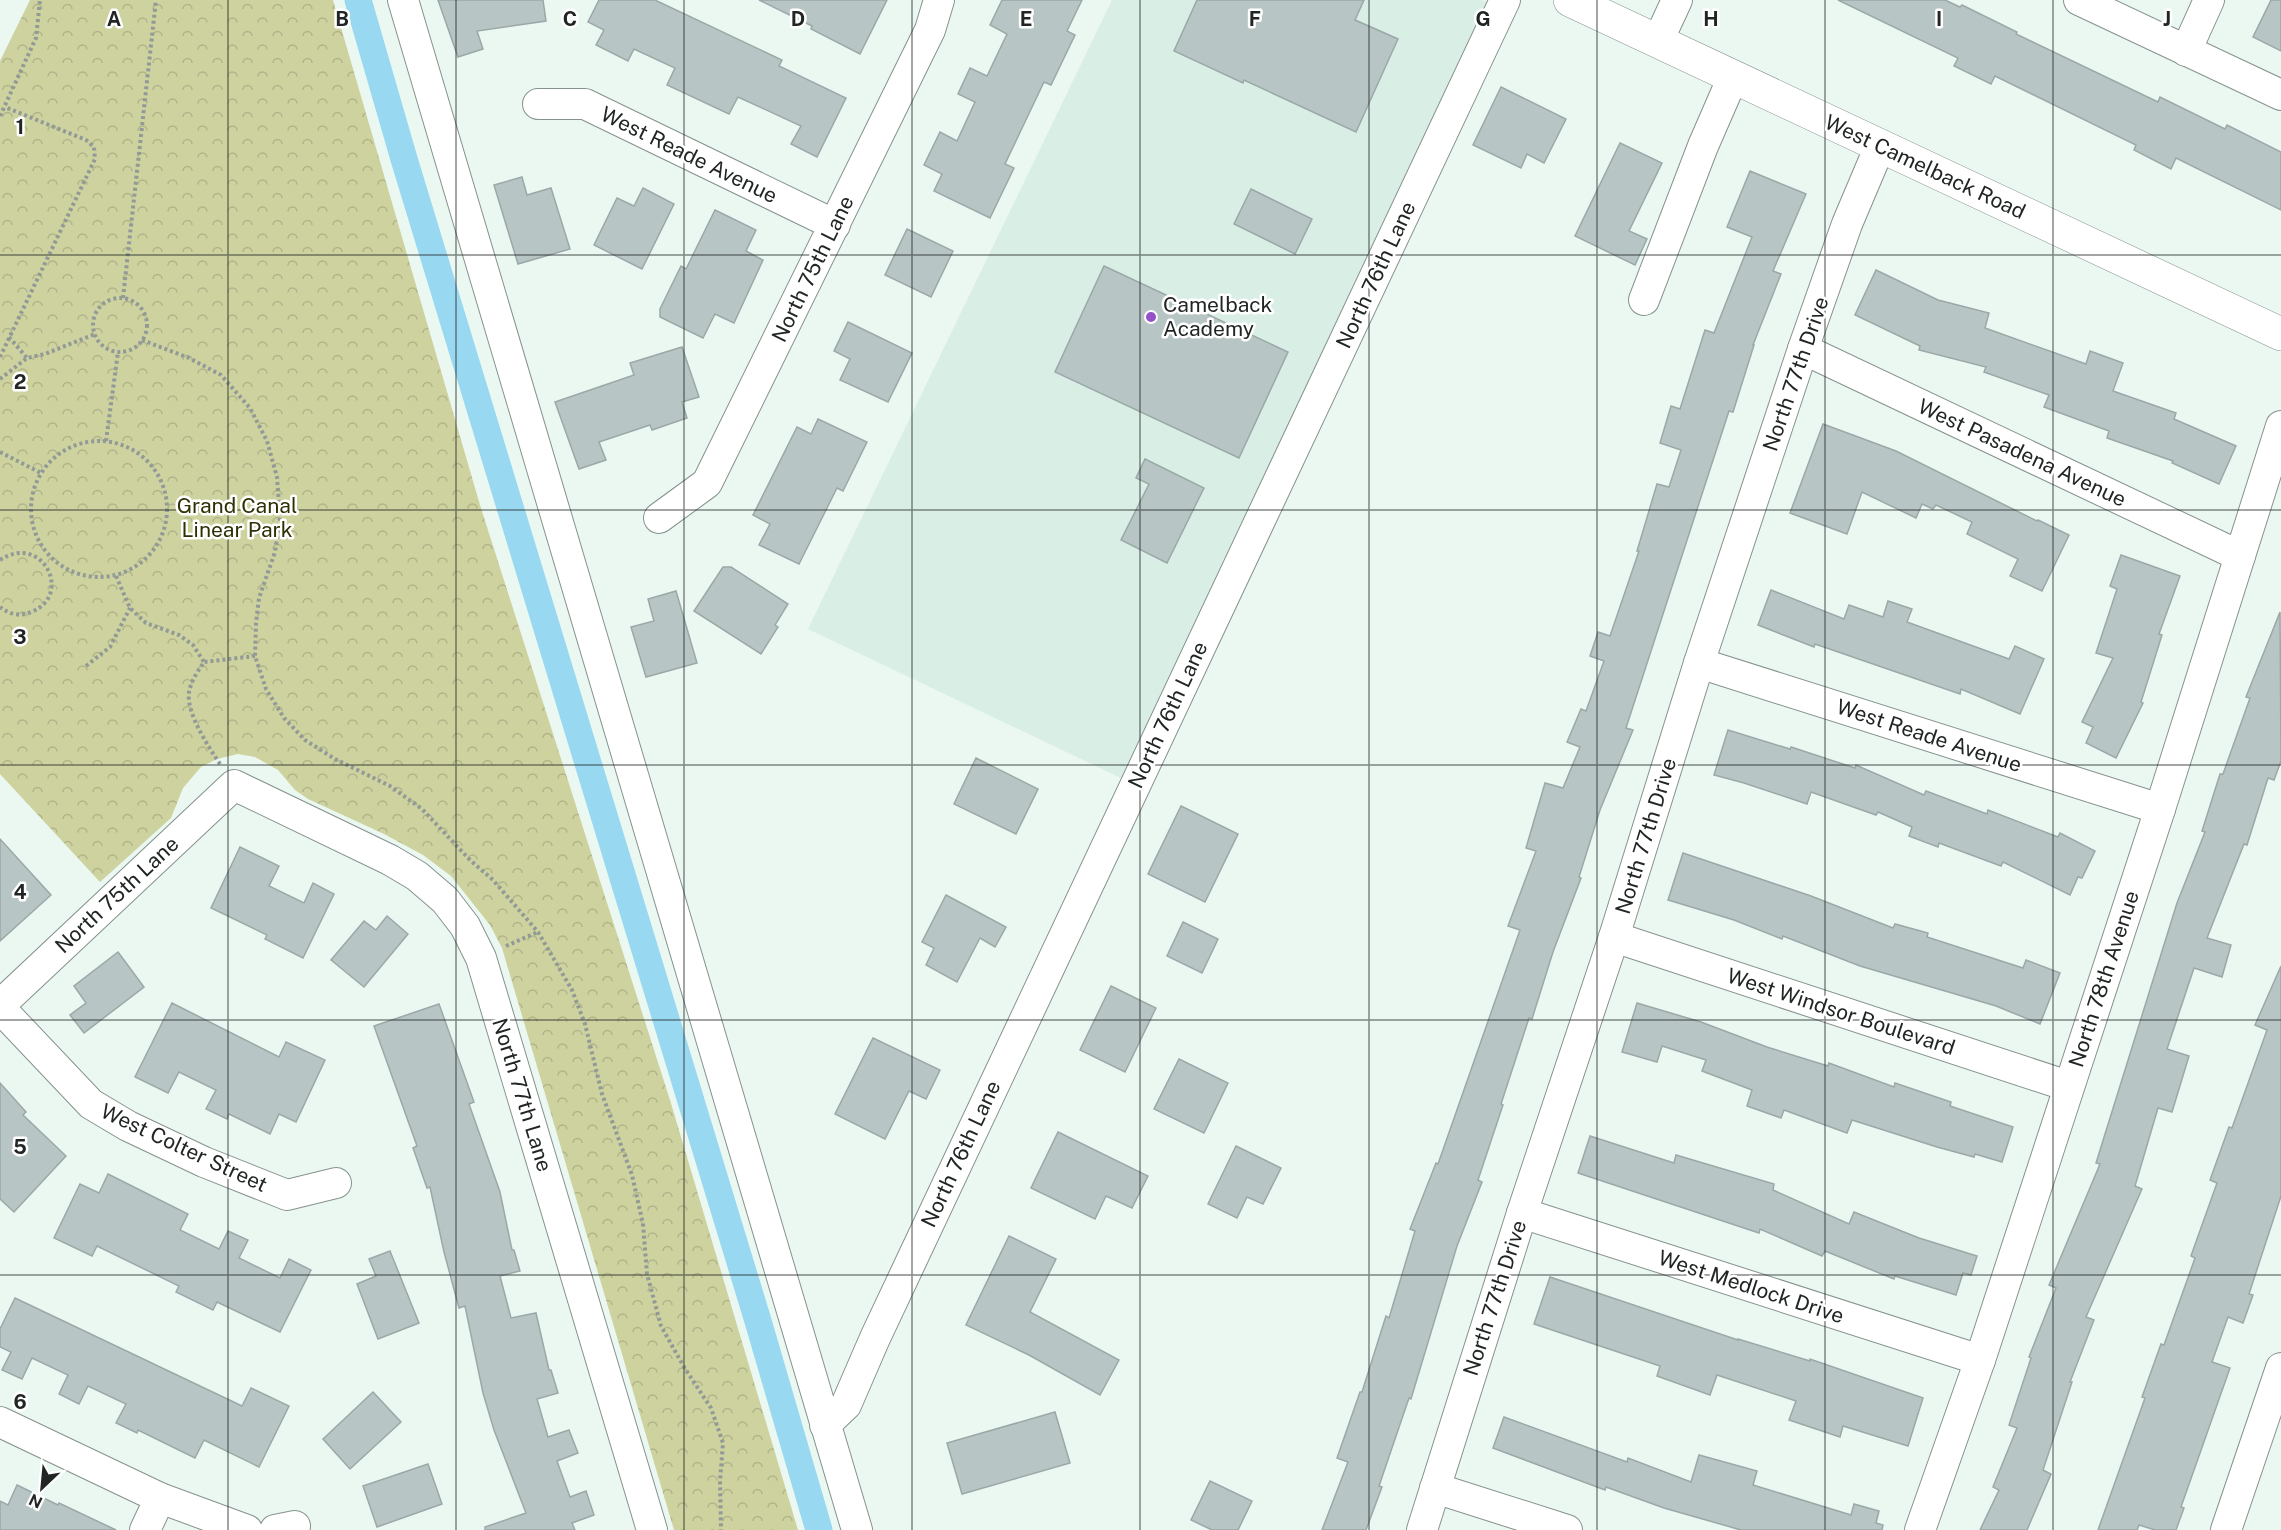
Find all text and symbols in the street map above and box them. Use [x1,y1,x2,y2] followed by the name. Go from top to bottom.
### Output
[107,7,121,31] text: A
[335,7,349,31] text: B
[563,7,577,31] text: C
[791,7,805,31] text: D
[1020,7,1032,31] text: E
[1249,7,1261,31] text: F
[1475,7,1491,31] text: G
[1703,7,1719,31] text: H
[1936,7,1942,31] text: I
[2163,7,2171,31] text: J
[597,101,782,208] street label: West Reade Avenue
[1821,109,2030,224] street label: West Camelback Road
[16,115,24,139] text: 1
[766,192,859,346] street label: North 75th Lane
[1331,197,1420,352] street label: North 76th Lane
[1163,292,1273,341] place label: Camelback Academy
[1757,293,1834,454] street label: North 77th Drive
[1144,310,1158,324] marker: Camelback Academy
[14,370,26,394] text: 2
[1914,393,2130,512] street label: West Pasadena Avenue
[177,493,297,542] park label: Grand Canal Linear Park
[13,625,27,649] text: 3
[1123,637,1212,792] street label: North 76th Lane
[1833,694,2025,777] street label: West Reade Avenue
[1610,755,1681,917] street label: North 77th Drive
[50,831,184,958] street label: North 75th Lane
[13,880,27,904] text: 4
[2063,887,2144,1070] street label: North 78th Avenue
[1724,963,1958,1060] street label: West Windsor Boulevard
[487,1015,558,1175] street label: North 77th Lane
[916,1076,1005,1231] street label: North 76th Lane
[97,1098,271,1197] street label: West Colter Street
[13,1135,27,1159] text: 5
[1458,1217,1531,1379] street label: North 77th Drive
[1655,1245,1847,1328] street label: West Medlock Drive
[13,1390,27,1414] text: 6
[12,1458,72,1518] north arrow
[26,1490,45,1512] text: N

